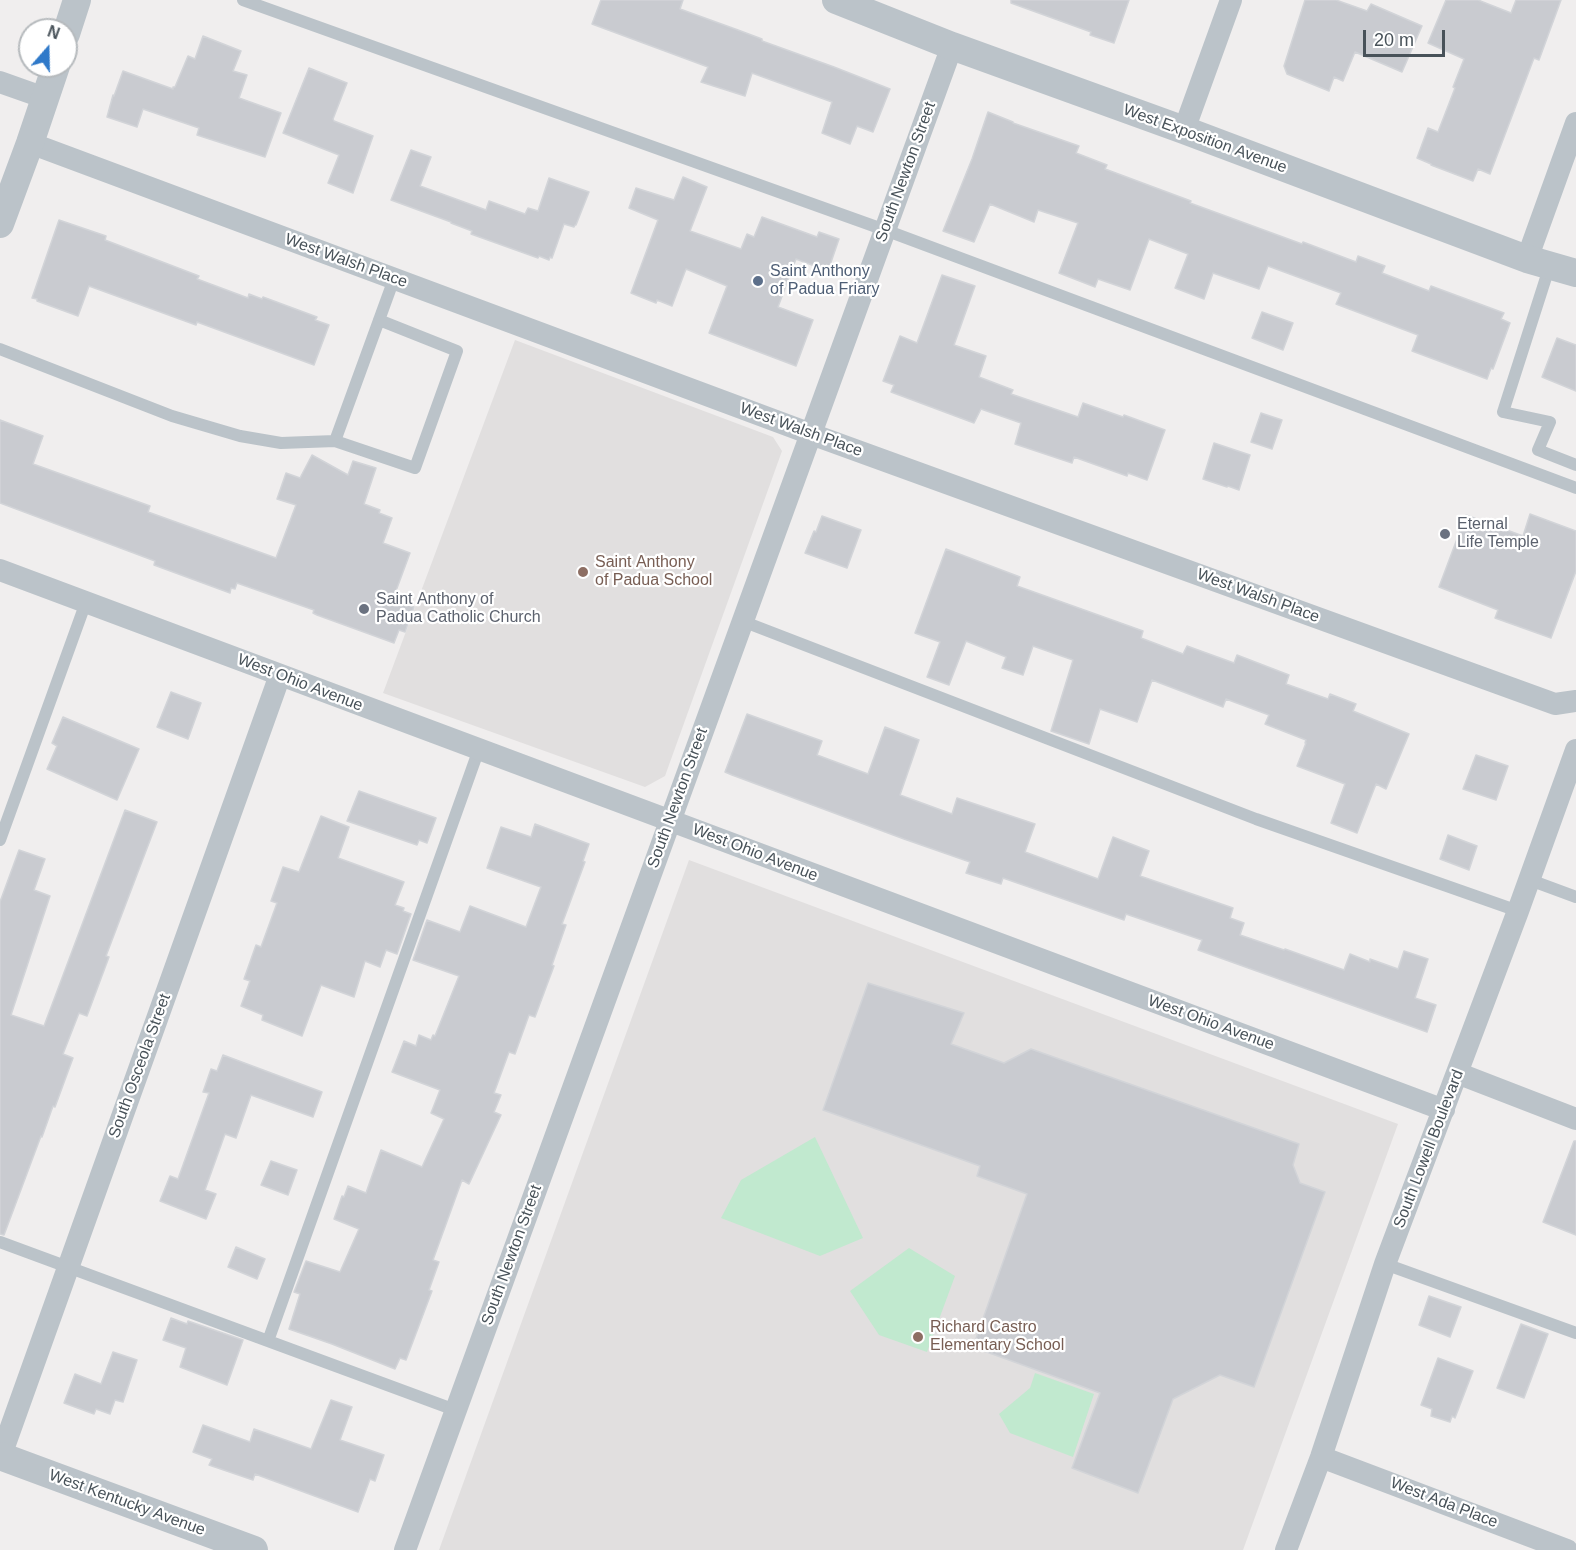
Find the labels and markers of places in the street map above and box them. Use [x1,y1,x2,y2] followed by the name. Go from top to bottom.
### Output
[770,262,879,300] place label: Saint Anthony of Padua Friary
[751,274,765,288] marker: Saint Anthony of Padua Friary
[1457,515,1539,553] place label: Eternal Life Temple
[1438,527,1452,541] marker: Eternal Life Temple
[595,553,712,591] place label: Saint Anthony of Padua School
[576,565,590,579] marker: Saint Anthony of Padua School
[376,590,541,628] place label: Saint Anthony of Padua Catholic Church
[357,602,371,616] marker: Saint Anthony of Padua Catholic Church
[930,1318,1064,1356] place label: Richard Castro Elementary School
[911,1330,925,1344] marker: Richard Castro Elementary School

